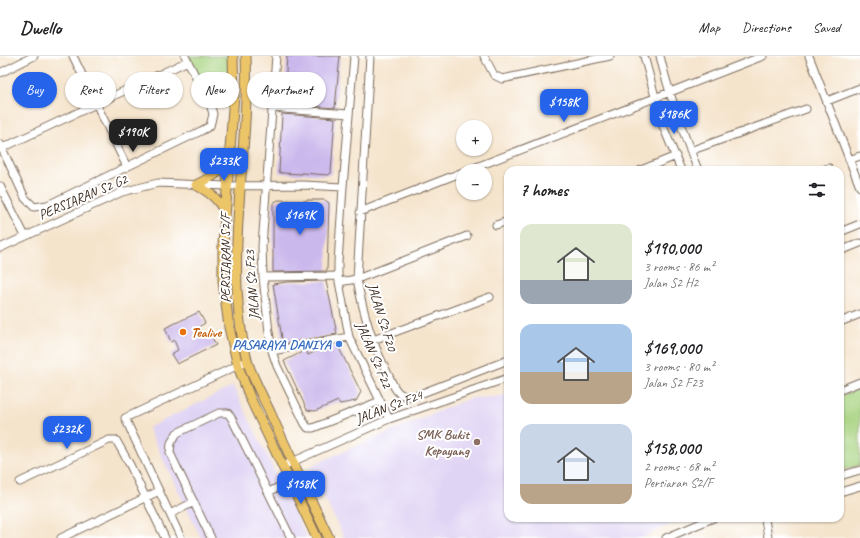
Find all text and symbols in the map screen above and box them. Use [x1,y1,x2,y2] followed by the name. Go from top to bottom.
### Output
[20,16,61,40] text: Dwello
[699,19,720,36] text: Map
[742,19,791,36] text: Directions
[813,19,840,36] text: Saved
[12,72,57,108] chip: Buy
[65,72,116,108] chip: Rent
[124,72,183,108] chip: Filters
[191,72,239,108] chip: New
[247,72,326,108] chip: Apartment
[536,89,592,123] pin: $158K
[549,94,579,110] text: $158K
[646,101,702,135] pin: $186K
[659,106,689,122] text: $186K
[105,119,161,153] pin: $190K
[456,120,492,200] map controls
[456,120,492,156] button: +
[118,124,148,140] text: $190K
[196,148,252,182] pin: $233K
[209,153,239,169] text: $233K
[456,164,492,200] button: −
[36,170,132,223] street label: PERSIARAN S2 G2
[806,179,828,201] icon: filters
[520,180,568,201] text: 7 homes
[272,202,328,236] pin: $169K
[285,207,315,223] text: $169K
[217,210,234,303] street label: PERSIARAN S2/F
[644,238,701,259] text: $190,000
[552,240,600,288] icon: home
[241,248,263,322] street label: JALAN S2 F23
[644,259,714,275] text: 3 rooms · 86 m²
[644,275,698,291] text: Jalan S2 H2
[363,280,401,355] street label: JALAN S2 F20
[352,318,396,392] street label: JALAN S2 F22
[191,324,222,341] place label: Tealive
[178,327,188,337] marker: Tealive
[233,336,332,353] place label: PASARAYA DANIYA
[644,338,701,359] text: $169,000
[334,339,344,349] marker: PASARAYA DANIYA
[552,340,600,388] icon: home
[644,359,714,375] text: 3 rooms · 80 m²
[644,375,703,391] text: Jalan S2 F23
[352,386,426,428] street label: JALAN S2 F24
[39,416,95,450] pin: $232K
[52,421,82,437] text: $232K
[416,426,471,459] place label: SMK Bukit Kepayang
[472,437,482,447] marker: SMK Bukit Kepayang
[644,438,701,459] text: $158,000
[552,440,600,488] icon: home
[644,459,714,475] text: 2 rooms · 68 m²
[273,471,329,505] pin: $158K
[644,475,713,491] text: Persiaran S2/F
[286,476,316,492] text: $158K

